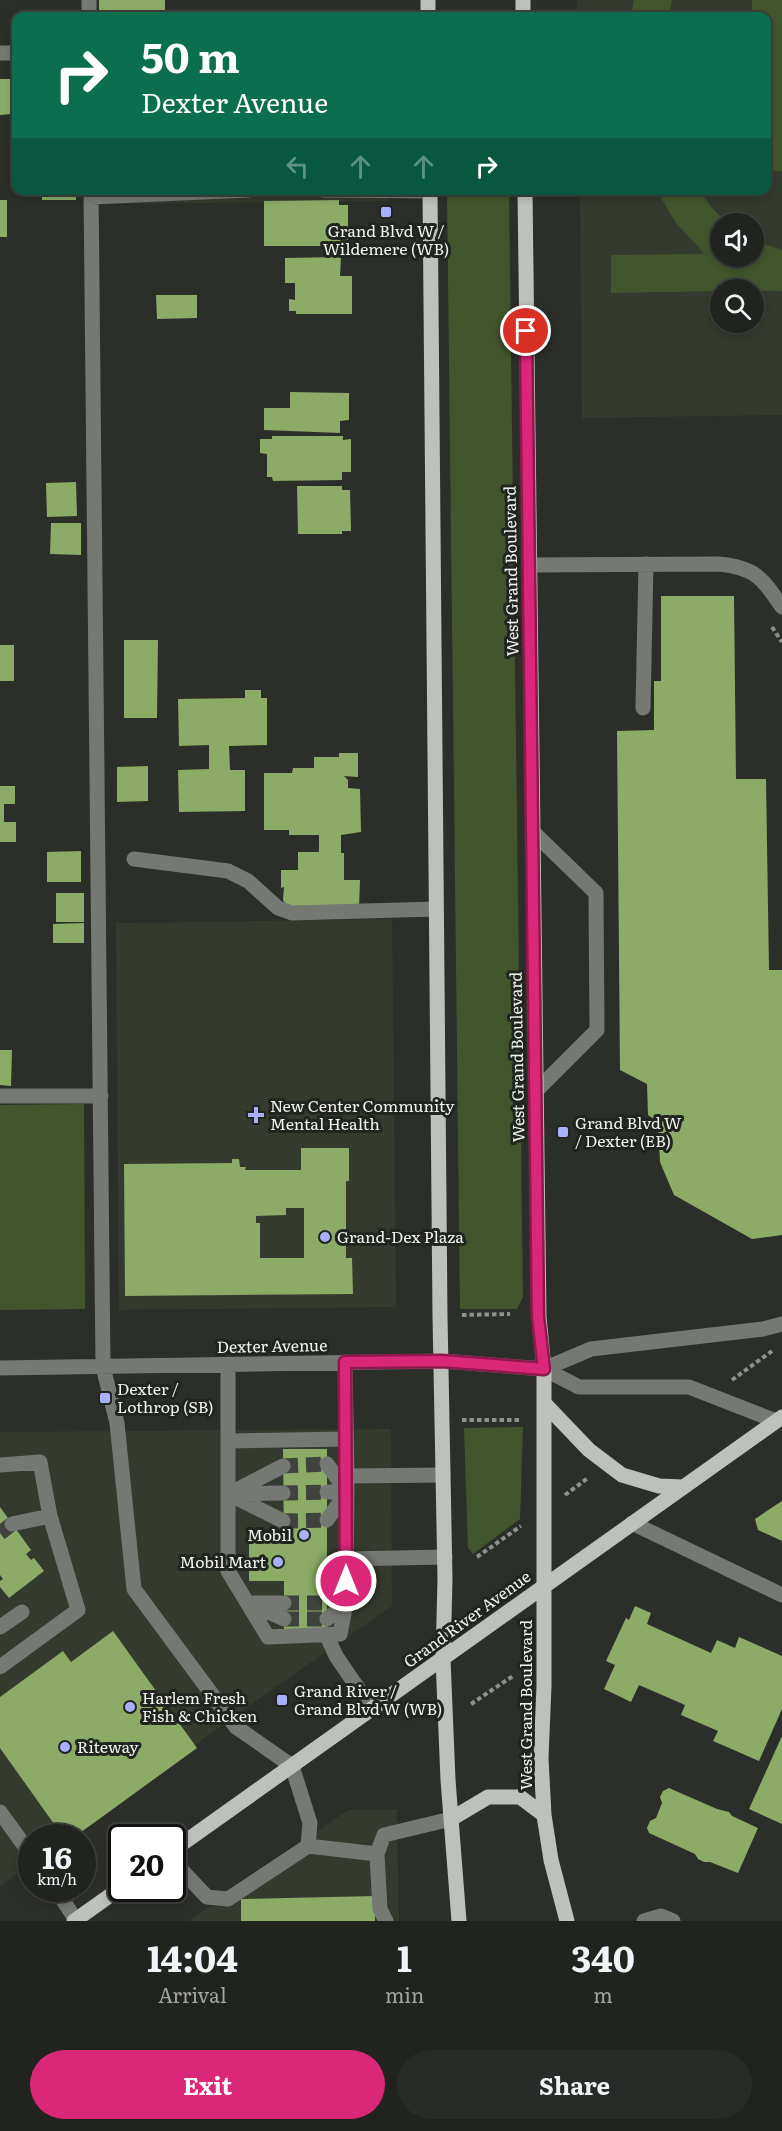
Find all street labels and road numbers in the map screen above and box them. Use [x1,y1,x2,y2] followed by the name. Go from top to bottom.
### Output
[497,485,523,656] street label: West Grand Boulevard
[503,971,529,1142] street label: West Grand Boulevard
[216,1332,328,1358] street label: Dexter Avenue
[398,1564,535,1673] street label: Grand River Avenue
[513,1620,537,1790] street label: West Grand Boulevard

